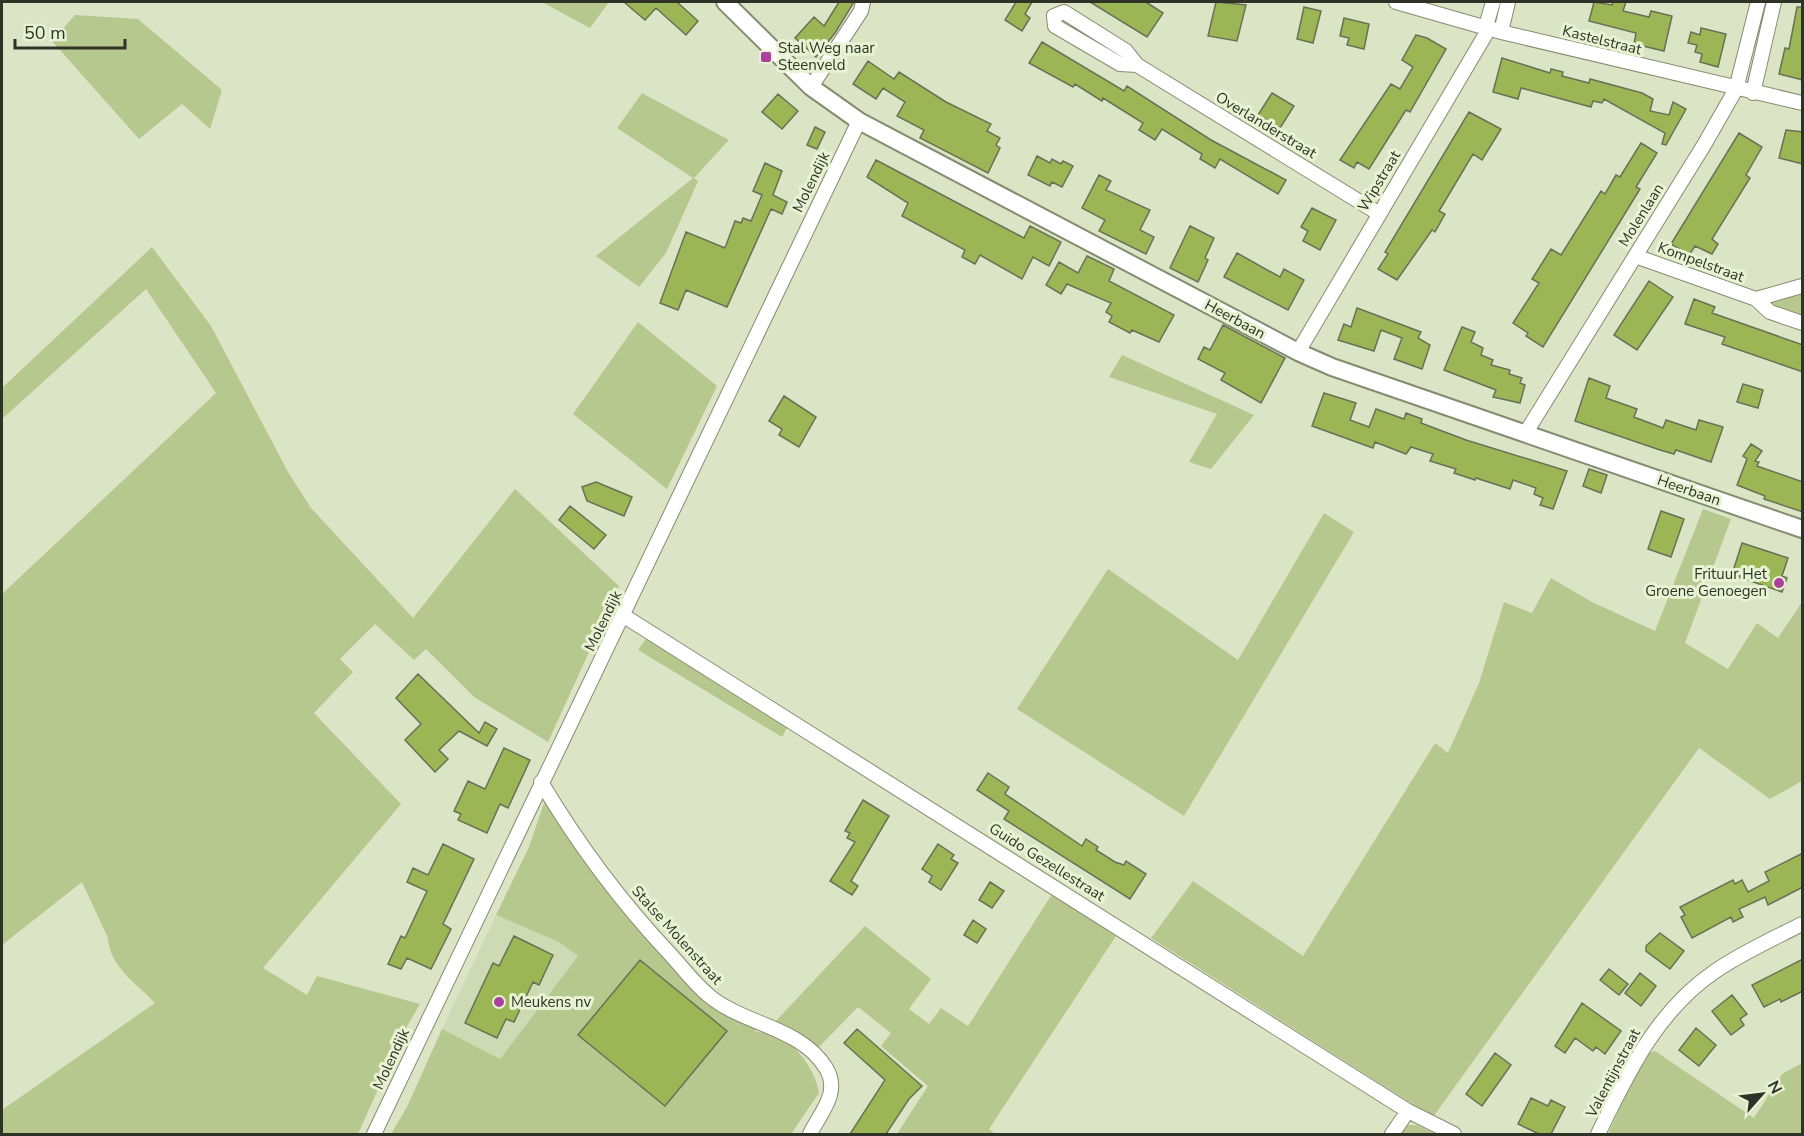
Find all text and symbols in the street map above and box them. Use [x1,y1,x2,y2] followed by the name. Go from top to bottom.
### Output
[15,12,124,50] scale bar
[24,21,66,45] text: 50 m
[1560,21,1644,60] street label: Kastelstraat
[778,38,875,75] place label: Stal Weg naar Steenveld
[759,50,773,64] marker: Stal Weg naar Steenveld
[1212,87,1321,163] street label: Overlanderstraat
[1353,146,1405,215] street label: Wipstraat
[788,148,835,216] street label: Molendijk
[1614,180,1668,250] street label: Molenlaan
[1655,237,1748,287] street label: Kompelstraat
[1201,295,1269,343] street label: Heerbaan
[1655,470,1723,510] street label: Heerbaan
[1645,564,1768,601] place label: Frituur Het Groene Genoegen
[1772,576,1786,590] marker: Frituur Het Groene Genoegen
[580,587,627,655] street label: Molendijk
[985,818,1109,906] street label: Guido Gezellestraat
[627,881,727,989] street label: Stalse Molenstraat
[511,992,592,1012] place label: Meukens nv
[492,995,506,1009] marker: Meukens nv
[1581,1024,1645,1122] street label: Valentijnstraat
[368,1025,414,1093] street label: Molendijk
[1732,1064,1792,1124] north arrow
[1762,1077,1787,1098] text: N

